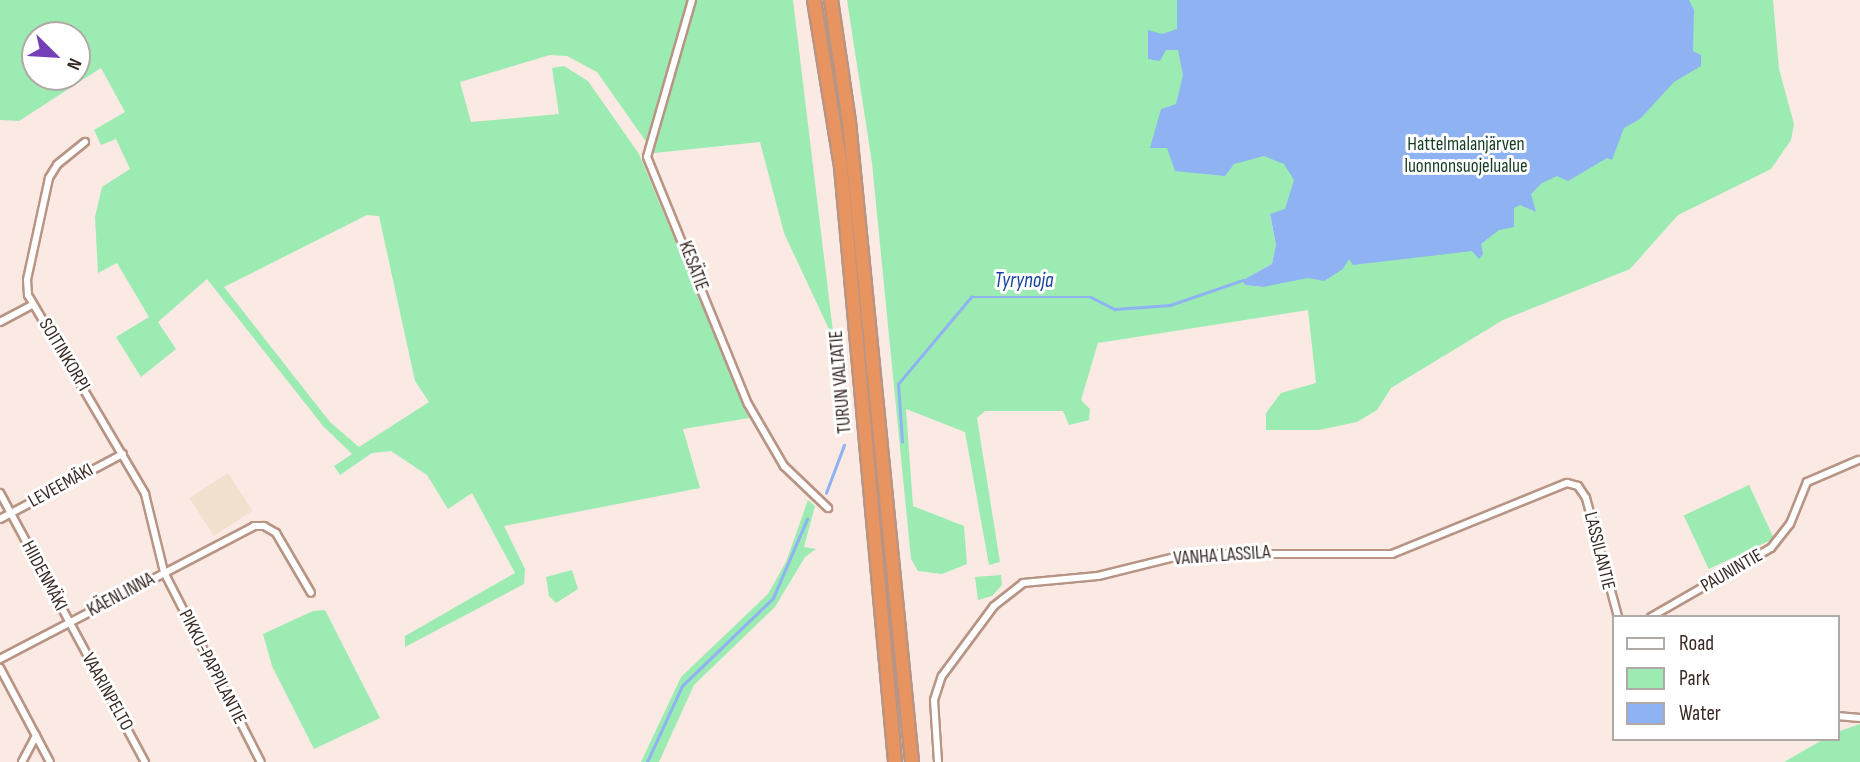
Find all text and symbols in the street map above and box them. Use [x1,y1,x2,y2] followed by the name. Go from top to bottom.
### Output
[21,21,91,91] north arrow
[61,55,86,73] text: N
[1404,134,1528,178] park label: Hattelmalanjärven luonnonsuojelualue
[673,238,713,294] street label: KESÄTIE
[995,268,1053,294] water label: Tyrynoja
[33,314,95,396] street label: SOITINKORPI
[825,329,857,435] street label: TURUN VALTATIE
[24,459,98,513] street label: LEVEEMÄKI
[1578,510,1620,592] street label: LASSILANTIE
[16,537,72,615] street label: HIIDENMÄKI
[1173,541,1271,571] street label: VANHA LASSILA
[1697,544,1767,598] street label: PAUNINTIE
[84,568,158,622] street label: KÄENLINNA
[173,606,251,728] street label: PIKKU-PAPPILANTIE
[1612,615,1839,741] legend
[1679,631,1714,656] text: Road
[76,649,138,735] street label: VAARINPELTO
[1679,666,1710,691] text: Park
[1679,701,1721,726] text: Water

